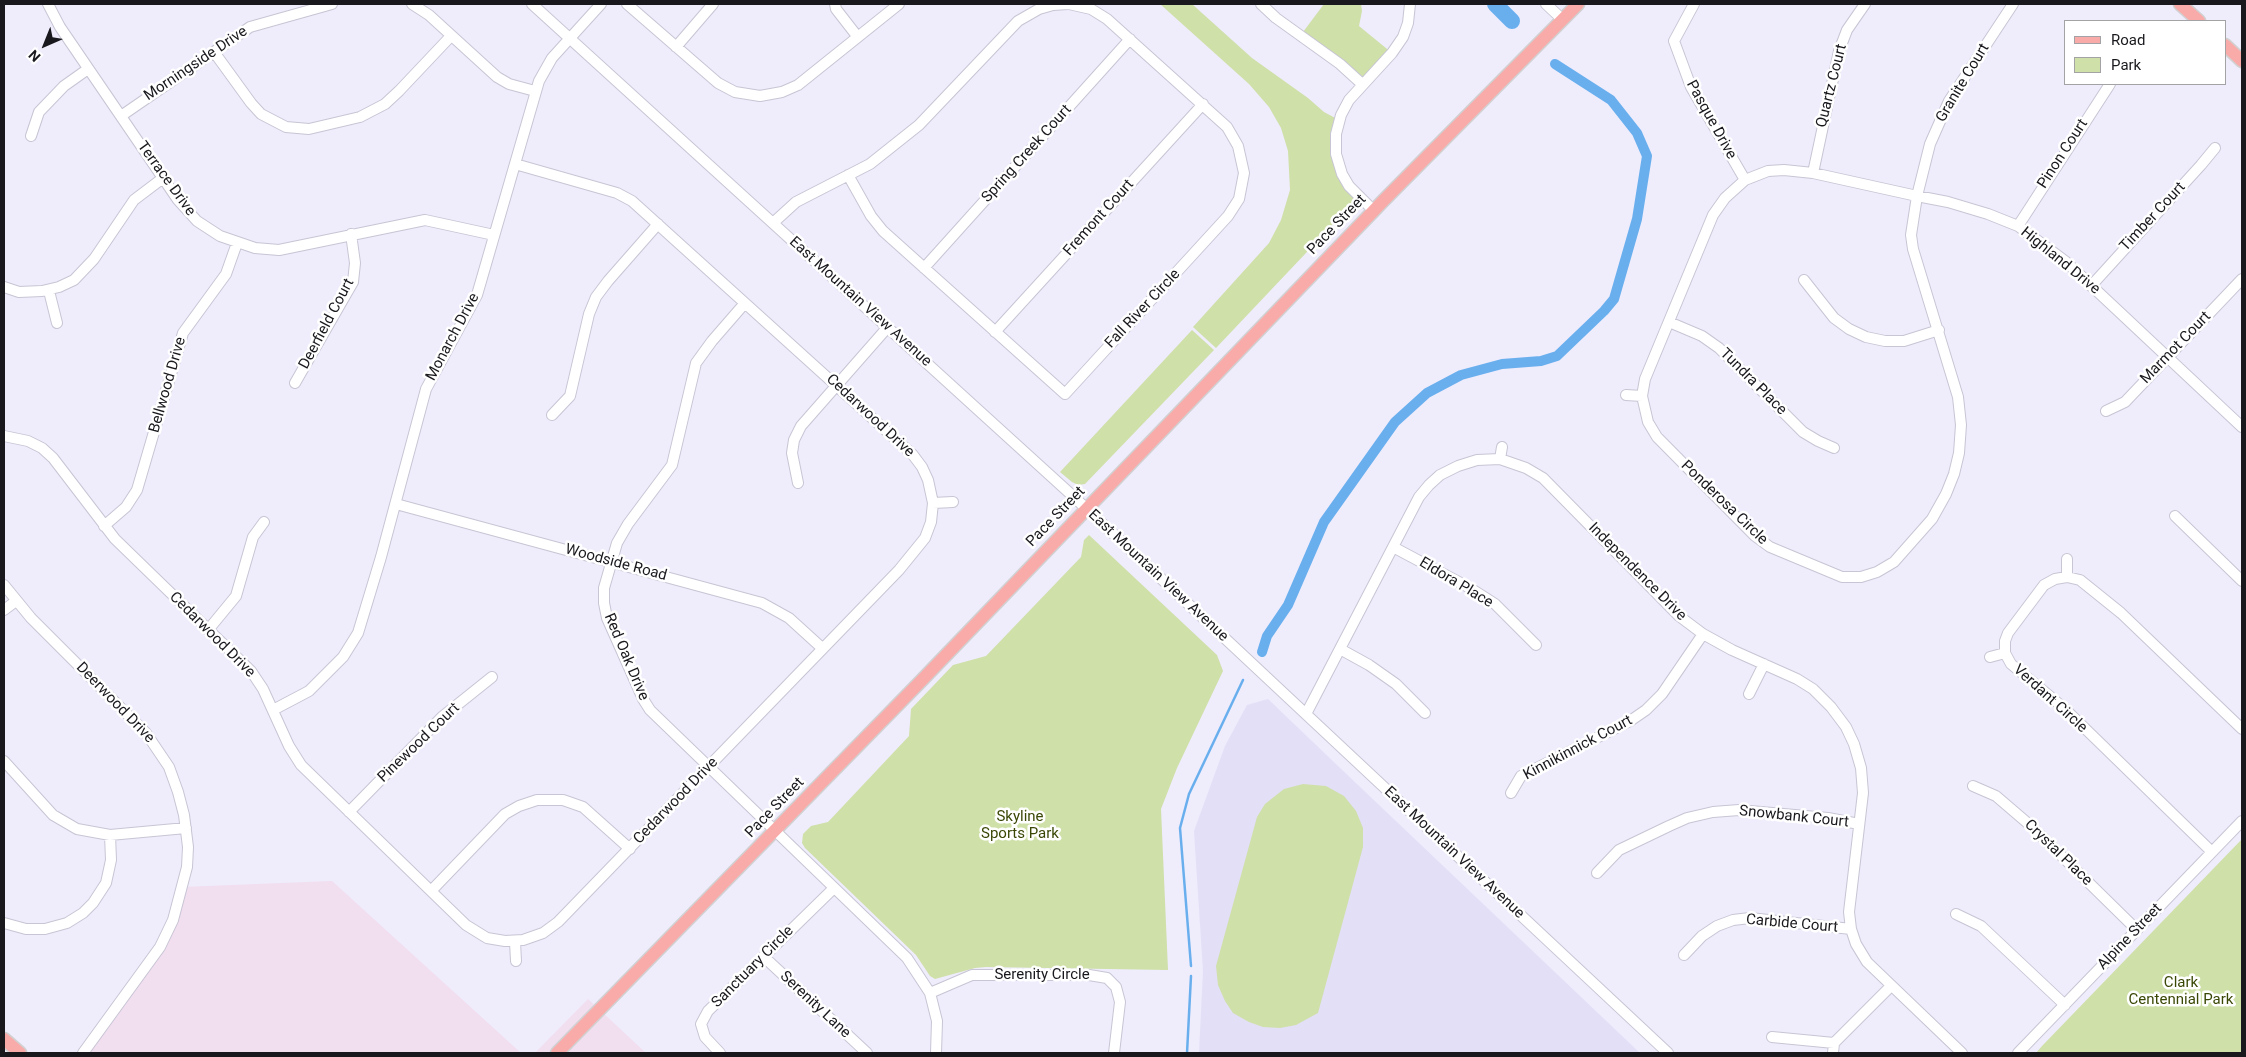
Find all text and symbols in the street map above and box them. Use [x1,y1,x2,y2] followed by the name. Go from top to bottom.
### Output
[20,20,70,70] north arrow
[2064,20,2226,85] legend
[141,23,251,105] street label: Morningside Drive
[2111,31,2145,49] text: Road
[1932,40,1994,126] street label: Granite Court
[1813,42,1851,130] street label: Quartz Court
[25,47,44,65] text: N
[2111,56,2141,74] text: Park
[1682,77,1740,163] street label: Pasque Drive
[978,101,1076,207] street label: Spring Creek Court
[2034,116,2092,192] street label: Pinon Court
[133,138,199,220] street label: Terrace Drive
[1060,176,1138,260] street label: Fremont Court
[2116,179,2190,255] street label: Timber Court
[1304,191,1370,259] street label: Pace Street
[2017,223,2103,299] street label: Highland Drive
[785,233,935,371] street label: East Mountain View Avenue
[1102,266,1184,352] street label: Fall River Circle
[296,276,358,372] street label: Deerfield Court
[422,290,484,384] street label: Monarch Drive
[2137,308,2215,388] street label: Marmot Court
[146,335,190,435] street label: Bellwood Drive
[1716,345,1790,419] street label: Tundra Place
[822,371,918,461] street label: Cedarwood Drive
[1677,457,1771,549] street label: Ponderosa Circle
[1023,483,1089,551] street label: Pace Street
[1084,506,1232,646] street label: East Mountain View Avenue
[1584,519,1690,625] street label: Independence Drive
[563,541,669,585] street label: Woodside Road
[1416,554,1496,612] street label: Eldora Place
[165,588,259,682] street label: Cedarwood Drive
[600,611,652,703] street label: Red Oak Drive
[72,659,158,747] street label: Deerwood Drive
[2009,661,2091,737] street label: Verdant Circle
[374,699,464,787] street label: Pinewood Court
[1520,712,1636,784] street label: Kinnikinnick Court
[630,754,722,848] street label: Cedarwood Drive
[742,774,808,842] street label: Pace Street
[1380,783,1528,923] street label: East Mountain View Avenue
[1738,802,1850,832] street label: Snowbank Court
[981,808,1059,843] park label: Skyline Sports Park
[2020,816,2096,890] street label: Crystal Place
[2094,900,2166,974] street label: Alpine Street
[1745,911,1839,937] street label: Carbide Court
[708,922,798,1012] street label: Sanctuary Circle
[994,966,1090,984] street label: Serenity Circle
[776,968,854,1042] street label: Serenity Lane
[2129,974,2233,1009] park label: Clark Centennial Park

